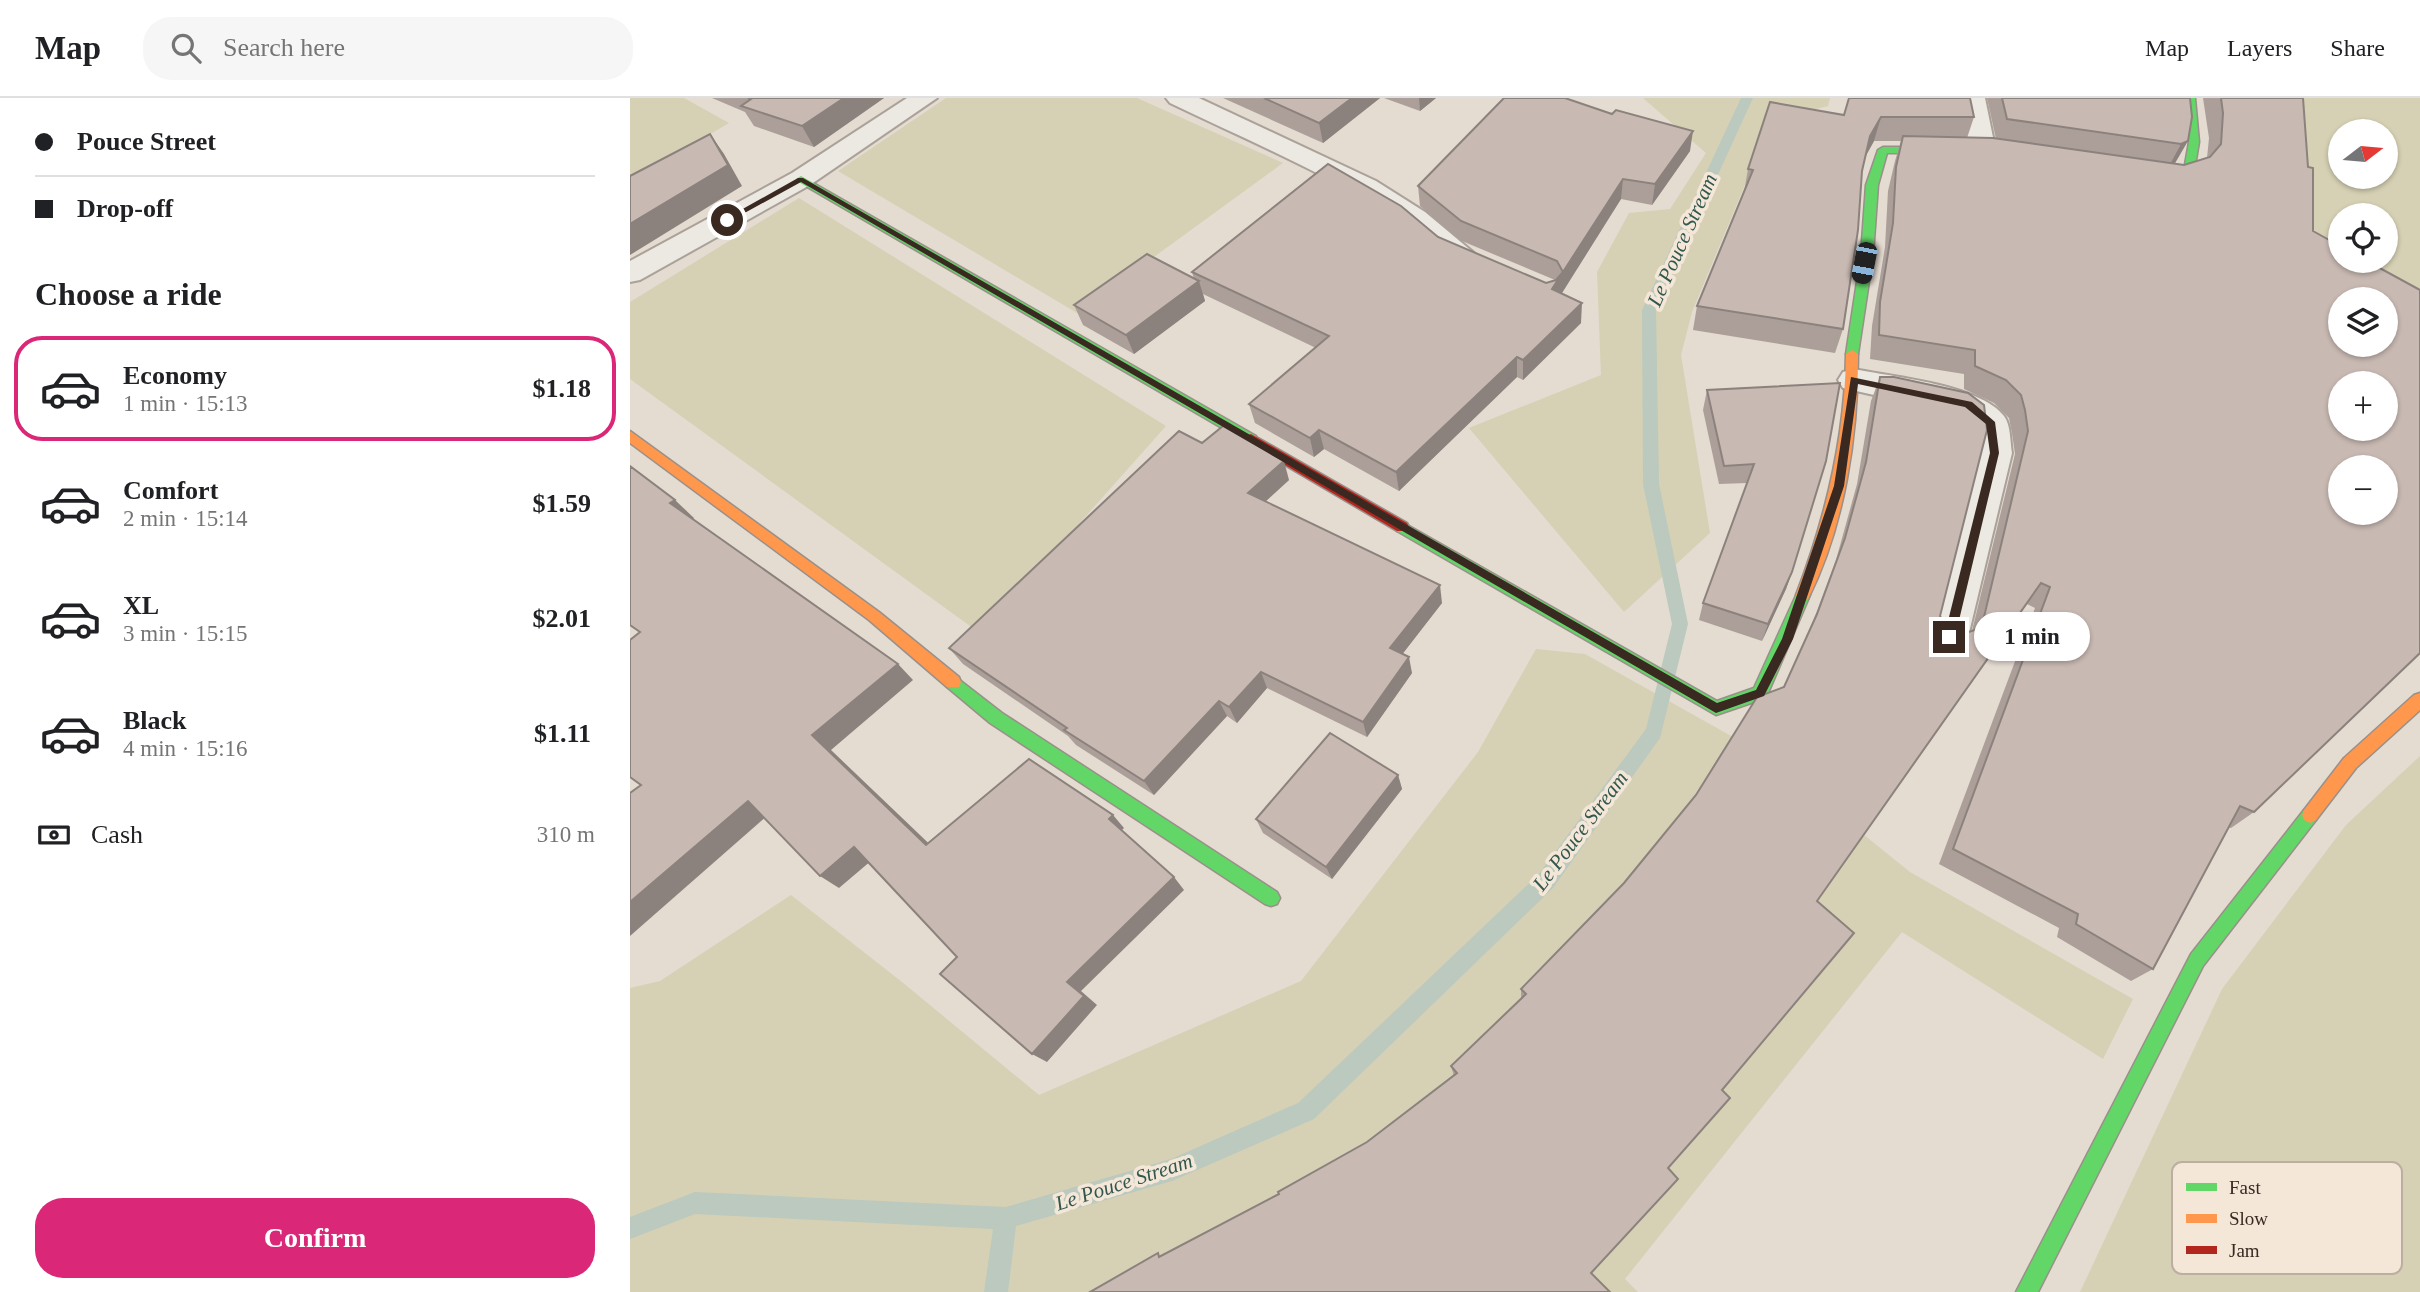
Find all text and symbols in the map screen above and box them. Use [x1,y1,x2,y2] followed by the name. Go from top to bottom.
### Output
[143,17,633,80] search box
[167,29,205,67] icon: search
[35,30,101,66] text: Map
[223,33,345,62] text: Search here
[2145,35,2189,61] text: Map
[2227,35,2292,61] text: Layers
[2330,35,2385,61] text: Share
[2328,119,2398,189] north arrow
[2328,119,2398,525] map controls
[77,127,216,156] text: Pouce Street
[1642,170,1722,311] water label: Le Pouce Stream
[77,194,173,223] text: Drop-off
[2328,203,2398,273] button: locate
[711,204,743,236] route start
[1850,240,1879,286] car
[35,276,222,312] text: Choose a ride
[2328,287,2398,357] button: layers
[39,357,102,420] icon: car
[123,361,227,390] text: Economy
[2328,371,2398,441] button: +
[533,374,591,403] text: $1.18
[123,391,248,416] text: 1 min · 15:13
[2328,455,2398,525] button: −
[39,472,102,535] icon: car
[123,476,218,505] text: Comfort
[533,489,591,518] text: $1.59
[123,506,248,531] text: 2 min · 15:14
[39,587,102,650] icon: car
[123,591,159,620] text: XL
[533,604,591,633] text: $2.01
[1974,612,2089,662] callout: 1 min
[123,621,248,646] text: 3 min · 15:15
[1933,621,1965,653] route end
[2004,624,2060,649] text: 1 min
[39,702,102,765] icon: car
[123,706,187,735] text: Black
[534,719,591,748] text: $1.11
[123,736,248,761] text: 4 min · 15:16
[1527,767,1633,896] water label: Le Pouce Stream
[35,816,73,854] icon: cash
[91,820,143,849] text: Cash
[537,822,595,847] text: 310 m
[1051,1149,1196,1216] water label: Le Pouce Stream
[2172,1162,2402,1274] legend
[2229,1177,2261,1198] text: Fast
[35,1198,595,1278] button: Confirm
[2229,1208,2268,1229] text: Slow
[2229,1240,2260,1261] text: Jam

